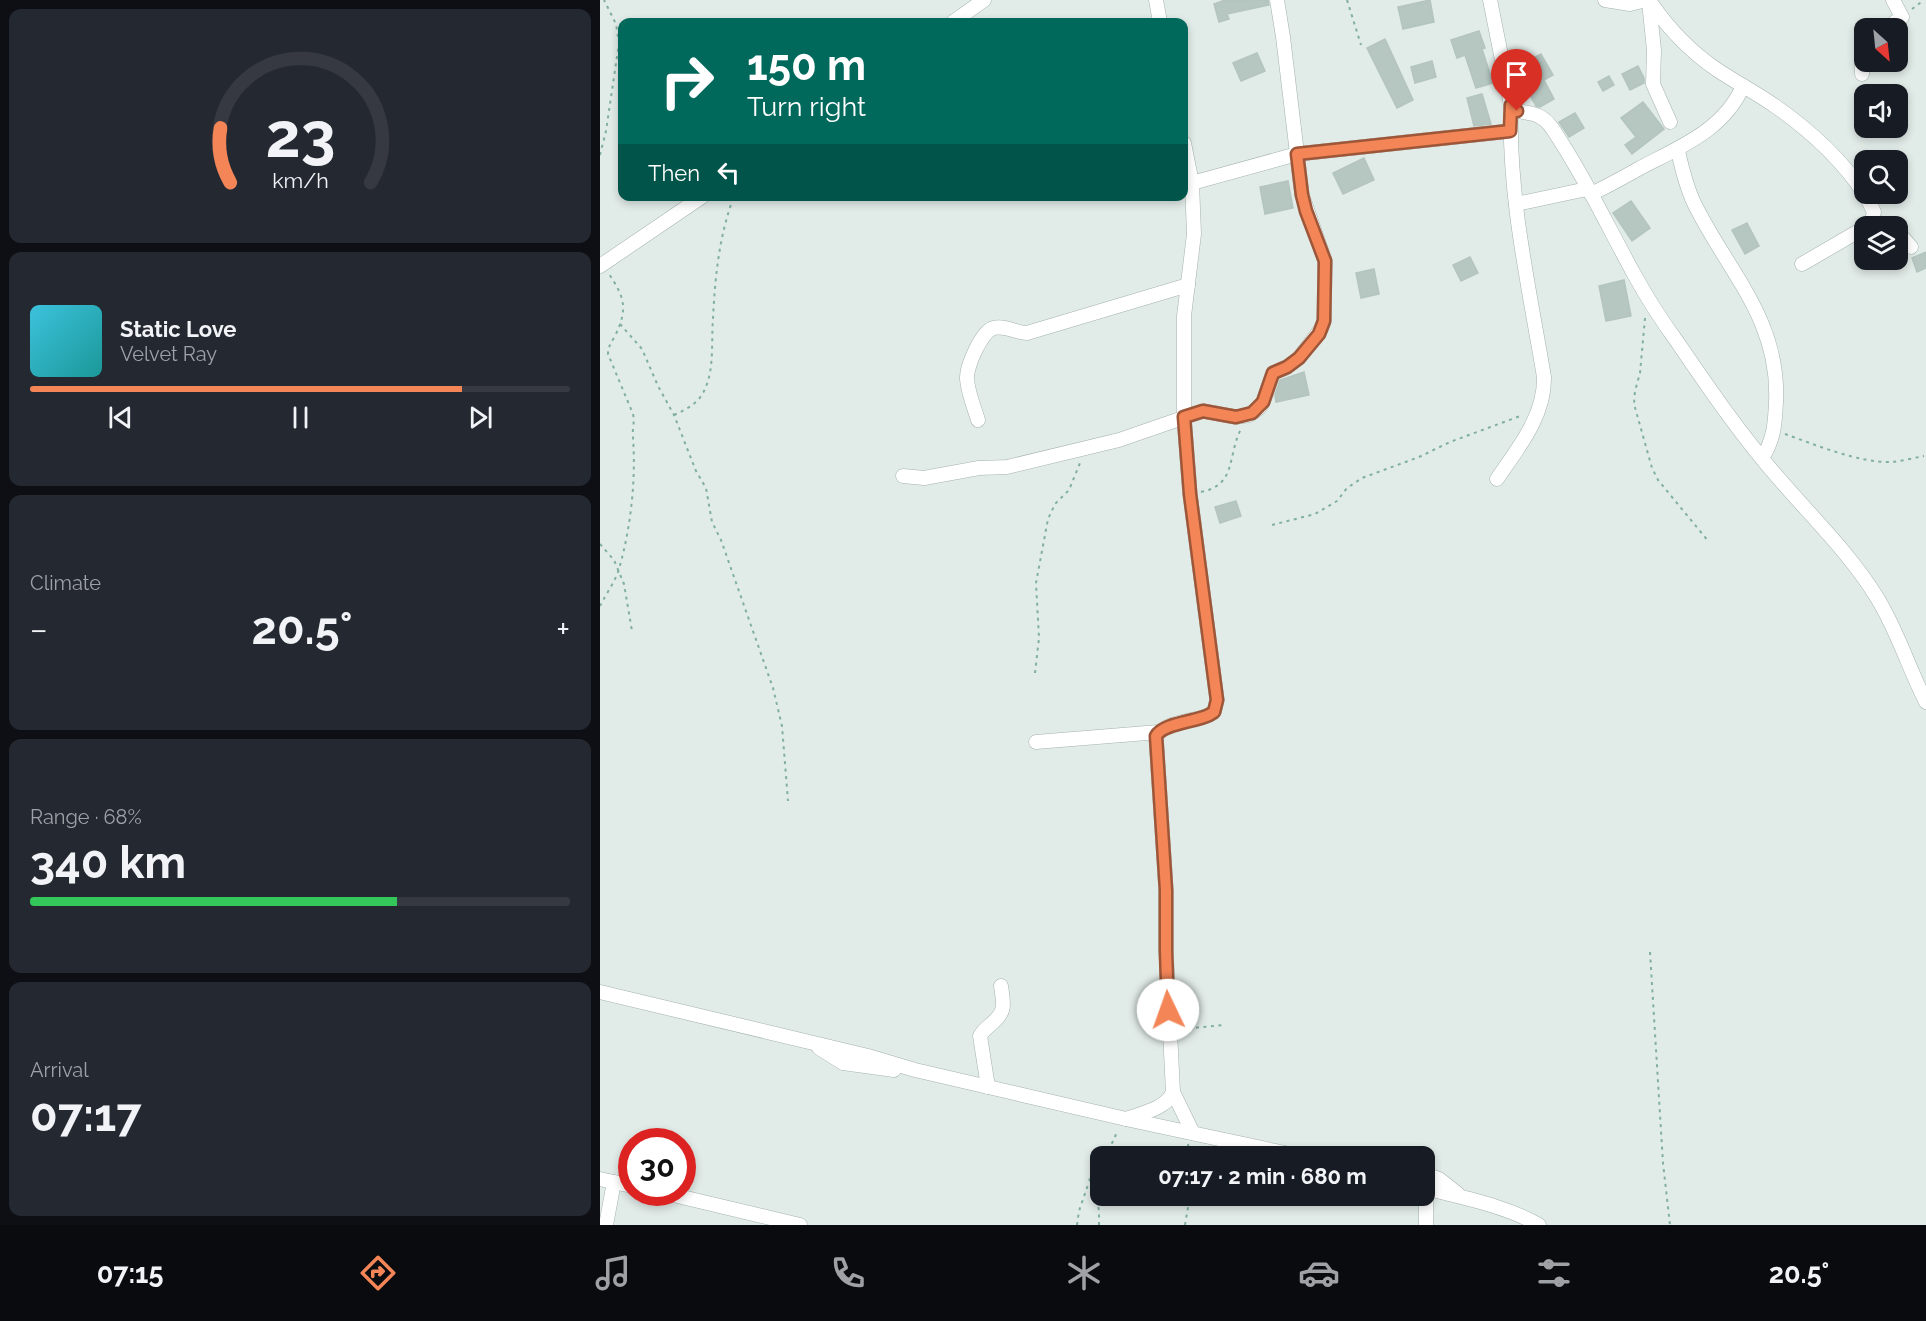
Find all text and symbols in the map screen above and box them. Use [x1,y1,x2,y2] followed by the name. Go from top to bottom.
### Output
[1854,18,1908,72] north arrow
[1854,18,1908,270] map controls
[747,41,866,90] text: 150 m
[648,42,726,120] icon: right
[1491,49,1542,111] pin
[1500,58,1533,91] icon: arrive
[1854,84,1908,138] button: sound
[747,91,866,122] text: Turn right
[265,98,335,172] text: 23
[1854,150,1908,204] button: search
[712,156,745,189] icon: left
[648,160,700,186] text: Then
[272,168,328,193] text: km/h
[1854,216,1908,270] button: layers
[120,316,237,342] text: Static Love
[120,342,217,366] text: Velvet Ray
[104,401,137,434] icon: previous
[284,401,317,434] icon: pause
[464,401,497,434] icon: next
[30,571,101,595] text: Climate
[252,602,352,655] text: 20.5°
[30,610,48,649] text: −
[556,610,570,649] text: +
[30,805,142,829] text: Range · 68%
[30,836,186,889] text: 340 km
[1136,978,1200,1042] position arrow
[30,1058,89,1082] text: Arrival
[30,1089,141,1142] text: 07:17
[618,1128,696,1206] speed limit sign: 30
[1158,1163,1367,1189] text: 07:17 · 2 min · 680 m
[357,1252,399,1294] icon: directions
[592,1252,634,1294] icon: music
[827,1252,869,1294] icon: phone
[1063,1252,1105,1294] icon: climate
[1298,1252,1340,1294] icon: car
[1533,1252,1575,1294] icon: filters
[97,1258,163,1289] text: 07:15
[1769,1258,1829,1289] text: 20.5°

